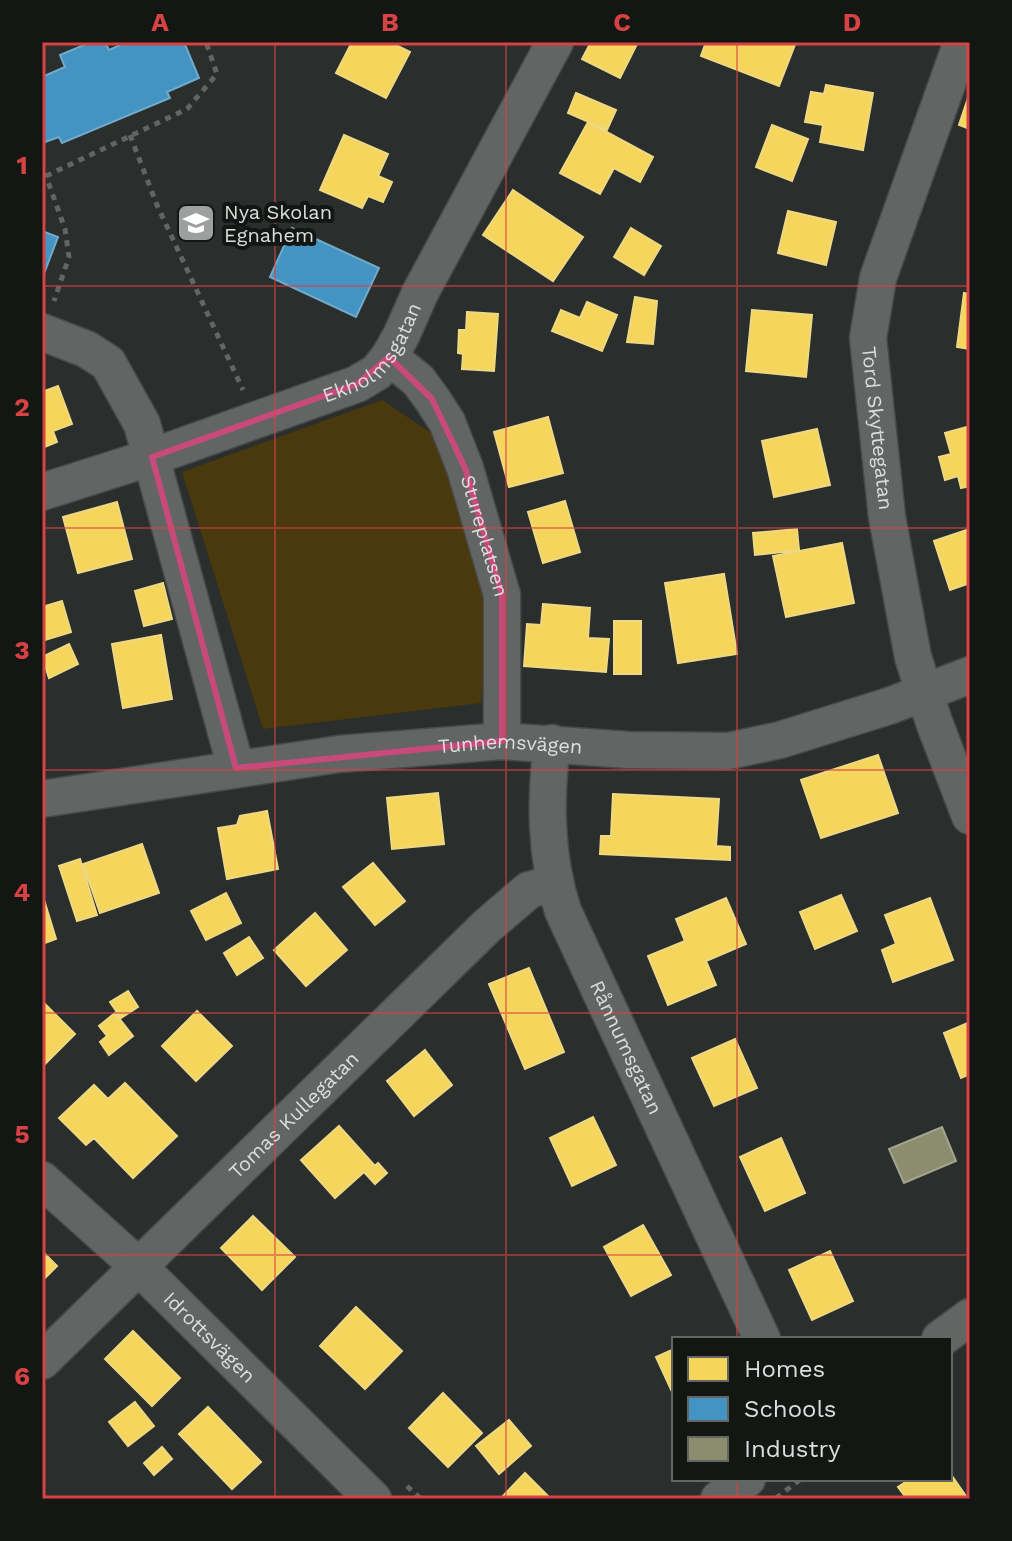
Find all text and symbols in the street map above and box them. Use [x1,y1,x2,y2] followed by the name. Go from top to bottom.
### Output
[151,7,169,37] text: A
[381,7,399,37] text: B
[613,7,631,37] text: C
[843,7,861,37] text: D
[16,150,28,180] text: 1
[224,200,332,247] place label: Nya Skolan Egnahem
[175,202,217,244] school or university icon: Nya Skolan Egnahem
[319,299,426,407] street label: Ekholmsgatan
[857,345,898,511] street label: Tord Skyttegatan
[14,392,30,422] text: 2
[456,472,514,599] street label: Stureplatsen
[14,635,30,665] text: 3
[437,729,583,759] street label: Tunhemsvägen
[14,877,31,907] text: 4
[585,976,668,1118] street label: Rånnumsgatan
[224,1046,364,1184] street label: Tomas Kullegatan
[14,1119,30,1149] text: 5
[159,1286,261,1388] street label: Idrottsvägen
[672,1337,952,1481] legend
[744,1355,825,1383] text: Homes
[14,1361,30,1391] text: 6
[744,1395,836,1423] text: Schools
[744,1435,841,1463] text: Industry

